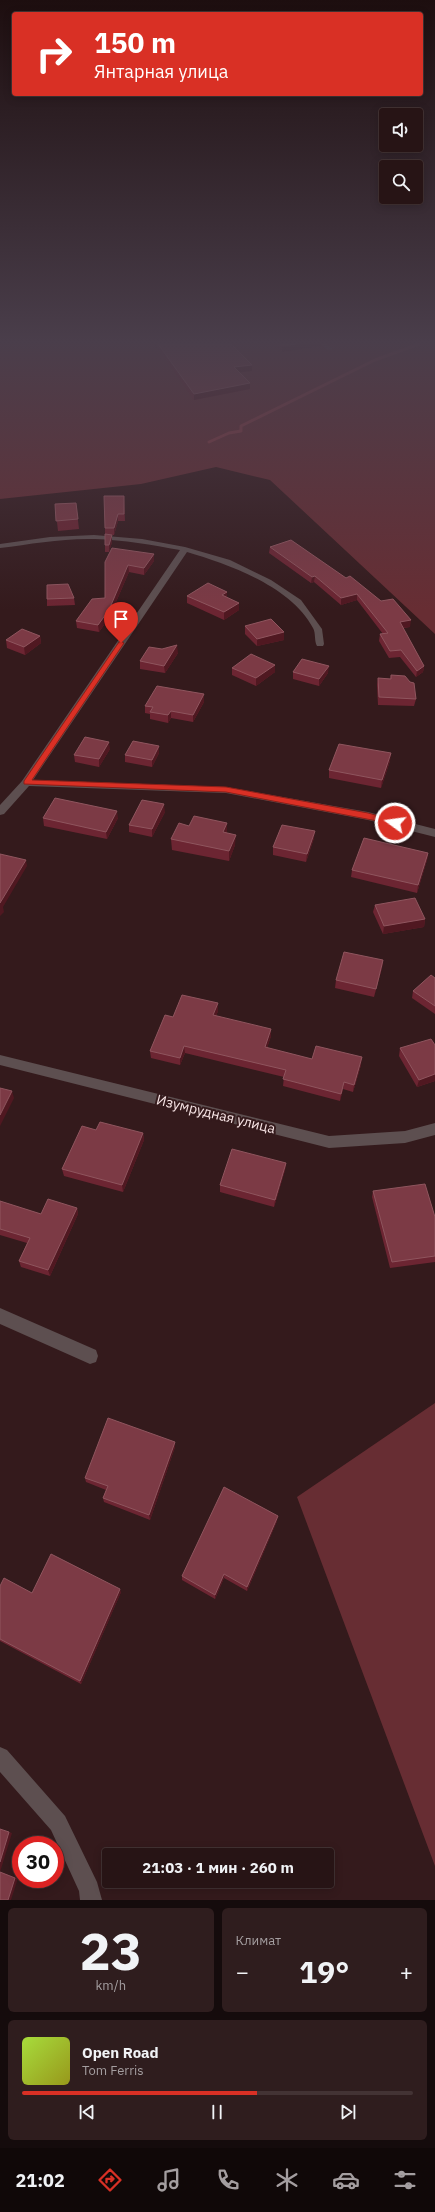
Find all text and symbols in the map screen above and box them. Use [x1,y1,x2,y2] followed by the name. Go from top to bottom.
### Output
[94,24,176,61] text: 150 m
[28,28,80,80] icon: right
[94,60,228,83] text: Янтарная улица
[379,108,423,204] map controls
[379,108,423,152] button: sound
[379,160,423,204] button: search
[104,602,138,643] pin
[110,608,132,630] icon: arrive
[374,802,416,844] position arrow
[155,1091,278,1138] street label: Изумрудная улица
[12,1836,64,1888] speed limit sign: 30
[142,1858,294,1877] text: 21:03 · 1 мин · 260 m
[80,1917,142,1984] text: 23
[236,1932,281,1949] text: Климат
[299,1952,349,1991] text: 19°
[236,1957,249,1986] text: −
[400,1957,413,1986] text: +
[95,1977,126,1994] text: km/h
[82,2043,159,2062] text: Open Road
[82,2062,144,2079] text: Tom Ferris
[76,2101,98,2123] icon: previous
[206,2101,228,2123] icon: pause
[337,2101,359,2123] icon: next
[96,2166,124,2194] icon: directions
[155,2166,183,2194] icon: music
[214,2166,242,2194] icon: phone
[273,2166,301,2194] icon: climate
[332,2166,360,2194] icon: car
[391,2166,419,2194] icon: filters
[16,2169,65,2192] text: 21:02

